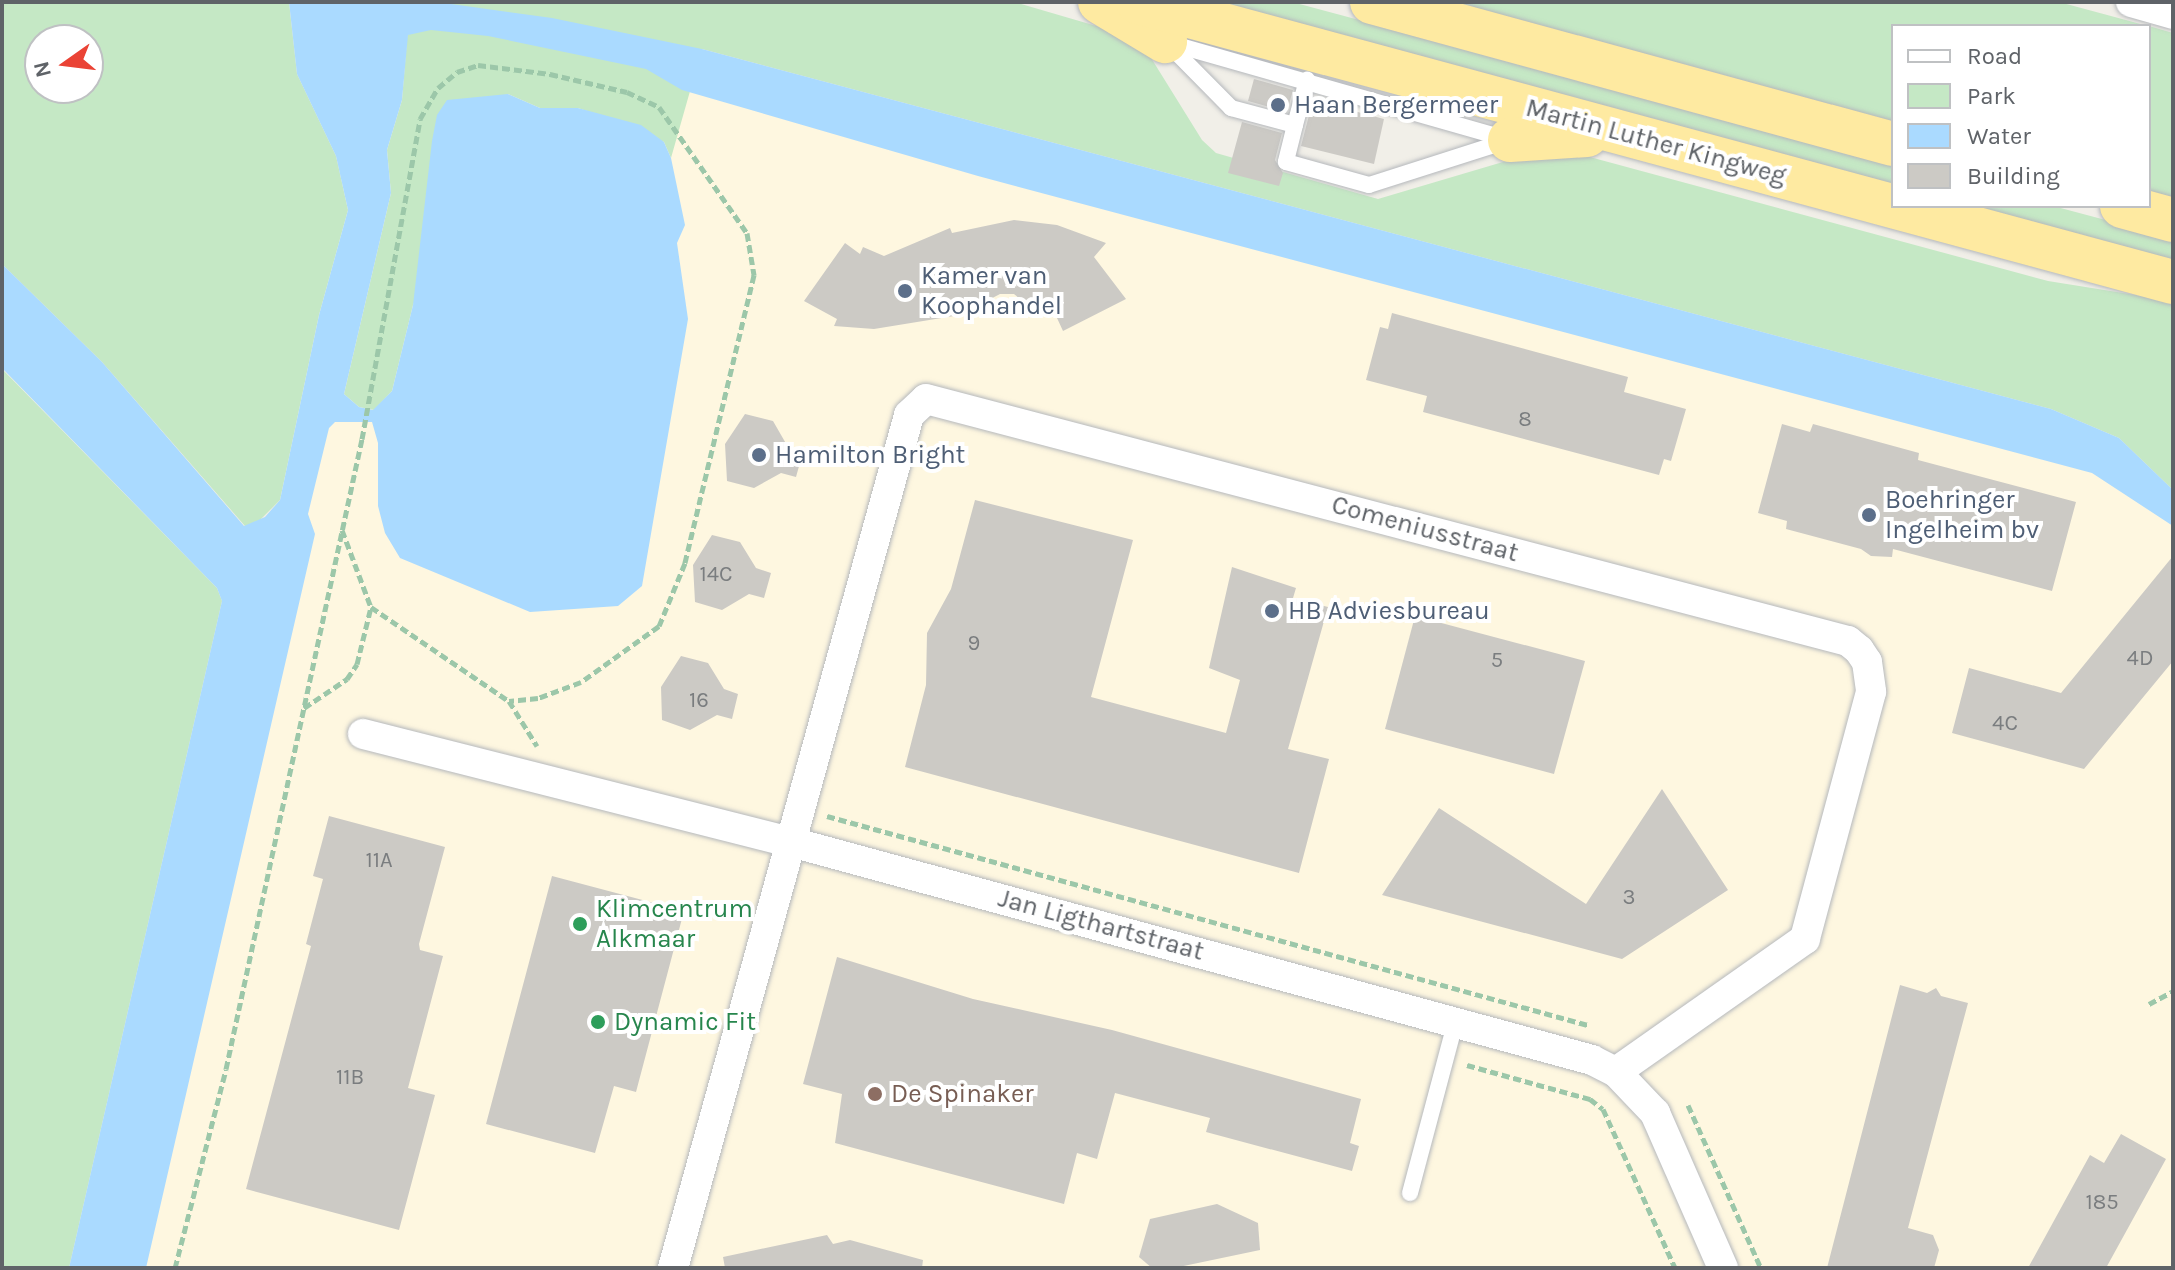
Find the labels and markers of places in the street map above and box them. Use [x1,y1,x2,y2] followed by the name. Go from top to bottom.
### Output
[1294,89,1498,121] place label: Haan Bergermeer
[1269,96,1287,114] marker: Haan Bergermeer
[921,260,1062,322] place label: Kamer van Koophandel
[896,282,914,300] marker: Kamer van Koophandel
[775,439,965,471] place label: Hamilton Bright
[750,446,768,464] marker: Hamilton Bright
[1885,484,2039,546] place label: Boehringer Ingelheim bv
[1860,506,1878,524] marker: Boehringer Ingelheim bv
[1288,595,1490,627] place label: HB Adviesbureau
[1263,602,1281,620] marker: HB Adviesbureau
[596,893,753,954] place label: Klimcentrum Alkmaar
[571,915,589,933] marker: Klimcentrum Alkmaar
[614,1006,756,1038] place label: Dynamic Fit
[589,1013,607,1031] marker: Dynamic Fit
[891,1078,1034,1110] place label: De Spinaker
[866,1085,884,1103] marker: De Spinaker

